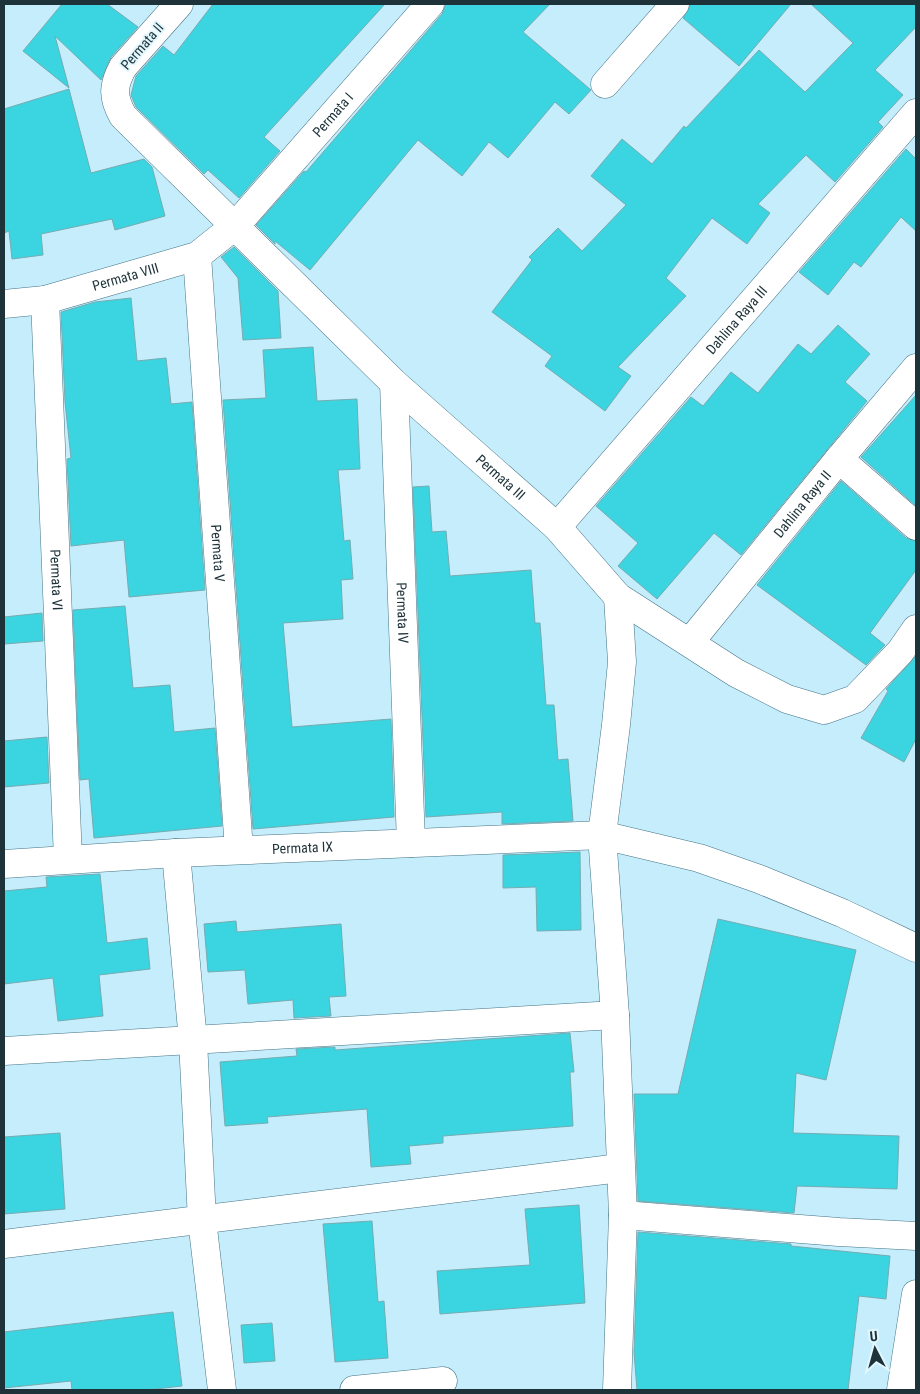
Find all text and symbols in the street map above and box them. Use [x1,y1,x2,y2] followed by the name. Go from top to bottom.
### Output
[117,19,167,73] street label: Permata II
[309,89,356,140] street label: Permata I
[91,260,160,294] street label: Permata VIII
[703,283,770,357] street label: Dahlina Raya III
[473,451,529,503] street label: Permata III
[770,467,834,541] street label: Dahlina Raya II
[208,524,228,583] street label: Permata V
[47,549,66,611] street label: Permata VI
[393,582,412,644] street label: Permata IV
[272,838,334,857] street label: Permata IX
[850,1324,900,1374] north arrow
[869,1328,878,1344] text: U

